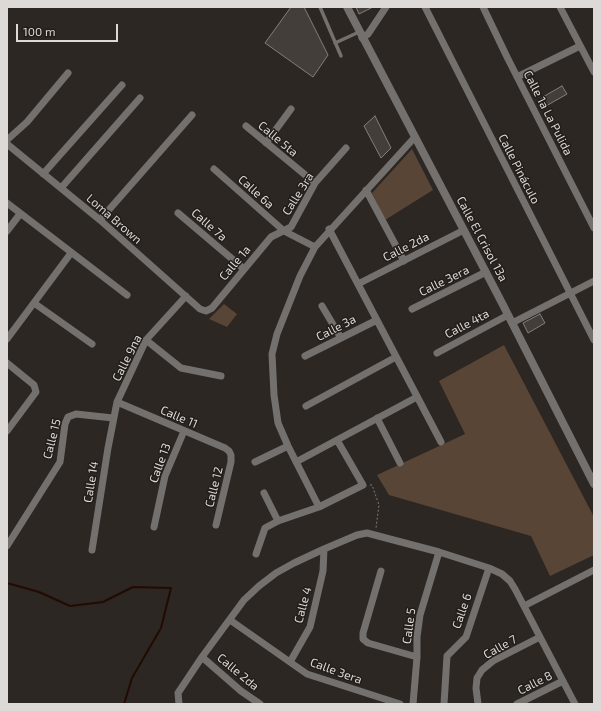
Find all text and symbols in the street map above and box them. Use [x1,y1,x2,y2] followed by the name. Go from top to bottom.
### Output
[18,16,120,42] scale bar
[23,24,55,38] text: 100 m
[520,68,576,158] street label: Calle 1a La Pulida
[255,118,301,160] street label: Calle 5ta
[495,132,543,206] street label: Calle Pináculo
[279,170,317,218] street label: Calle 3ra
[235,172,277,212] street label: Calle 6a
[83,191,145,247] street label: Loma Brown
[453,194,511,284] street label: Calle El Crisol 13a
[188,206,230,244] street label: Calle 7a
[381,229,431,265] street label: Calle 2da
[216,243,254,283] street label: Calle 1a
[416,263,472,299] street label: Calle 3era
[442,306,492,342] street label: Calle 4ta
[314,312,358,344] street label: Calle 3a
[109,332,145,384] street label: Calle 9na
[158,403,200,431] street label: Calle 11
[40,417,64,461] street label: Calle 15
[146,441,174,485] street label: Calle 13
[81,460,101,504] street label: Calle 14
[202,465,226,509] street label: Calle 12
[291,585,315,625] street label: Calle 4
[449,591,475,631] street label: Calle 6
[399,607,419,645] street label: Calle 5
[481,632,519,662] street label: Calle 7
[214,650,262,694] street label: Calle 2da
[308,655,364,687] street label: Calle 3era
[515,668,555,698] street label: Calle 8

